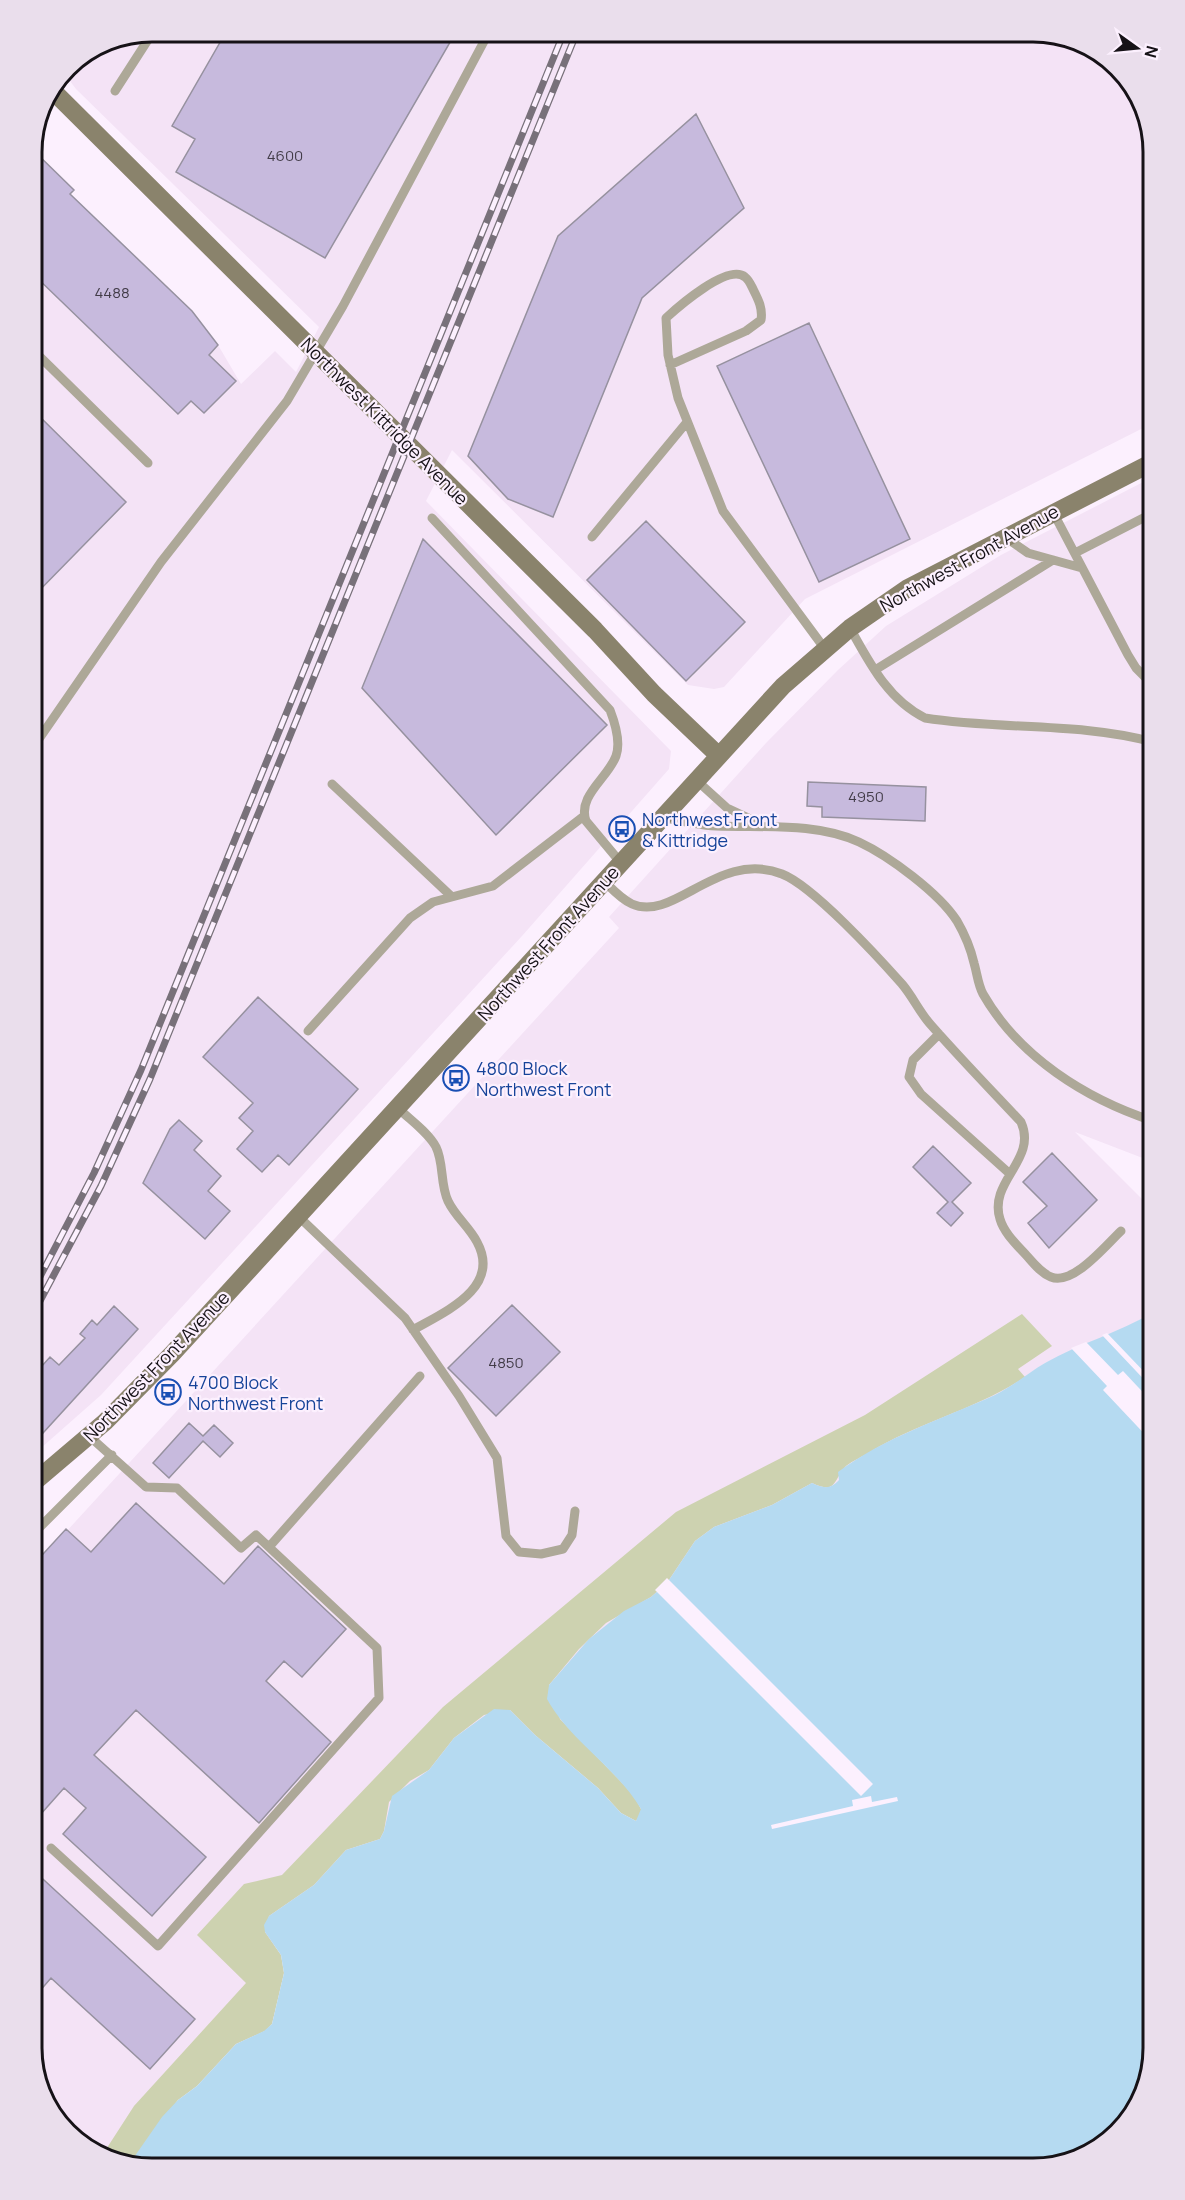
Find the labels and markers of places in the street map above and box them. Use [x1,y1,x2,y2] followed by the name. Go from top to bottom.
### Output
[642,807,778,852] place label: Northwest Front & Kittridge
[607,814,637,844] bus stop icon: Northwest Front & Kittridge
[476,1056,612,1101] place label: 4800 Block Northwest Front
[441,1063,471,1093] bus stop icon: 4800 Block Northwest Front
[188,1370,324,1415] place label: 4700 Block Northwest Front
[153,1377,183,1407] bus stop icon: 4700 Block Northwest Front

